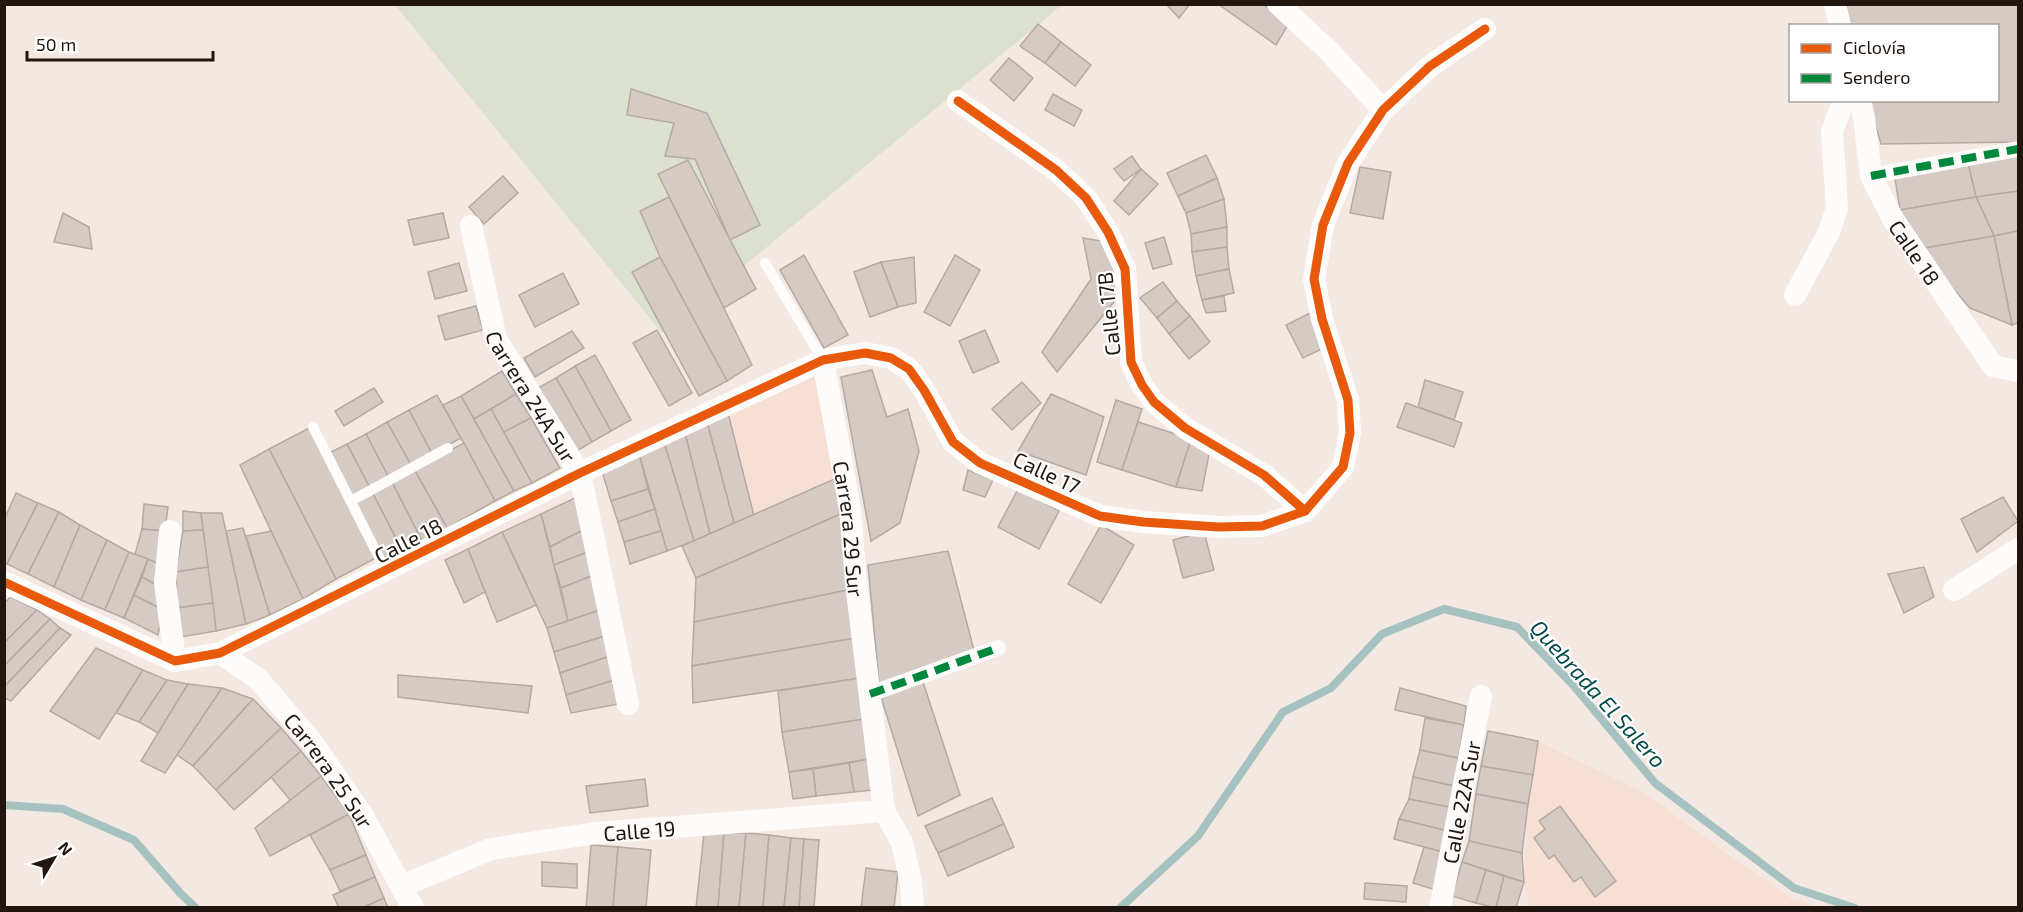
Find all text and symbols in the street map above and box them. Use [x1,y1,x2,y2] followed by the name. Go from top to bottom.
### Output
[27,24,213,62] scale bar
[1789,24,1999,102] legend
[36,33,76,55] text: 50 m
[1843,36,1906,58] text: Ciclovía
[1843,66,1910,88] text: Sendero
[1885,215,1946,289] street label: Calle 18
[1091,271,1125,357] street label: Calle 17B
[482,329,583,467] street label: Carrera 24A Sur
[1010,446,1085,498] street label: Calle 17
[829,459,870,599] street label: Carrera 29 Sur
[370,512,446,568] street label: Calle 18
[1525,614,1672,773] water label: Quebrada El Salero
[280,707,380,832] street label: Carrera 25 Sur
[1436,738,1485,866] street label: Calle 22A Sur
[602,814,676,845] street label: Calle 19
[24,828,84,888] north arrow
[55,838,77,859] text: N

